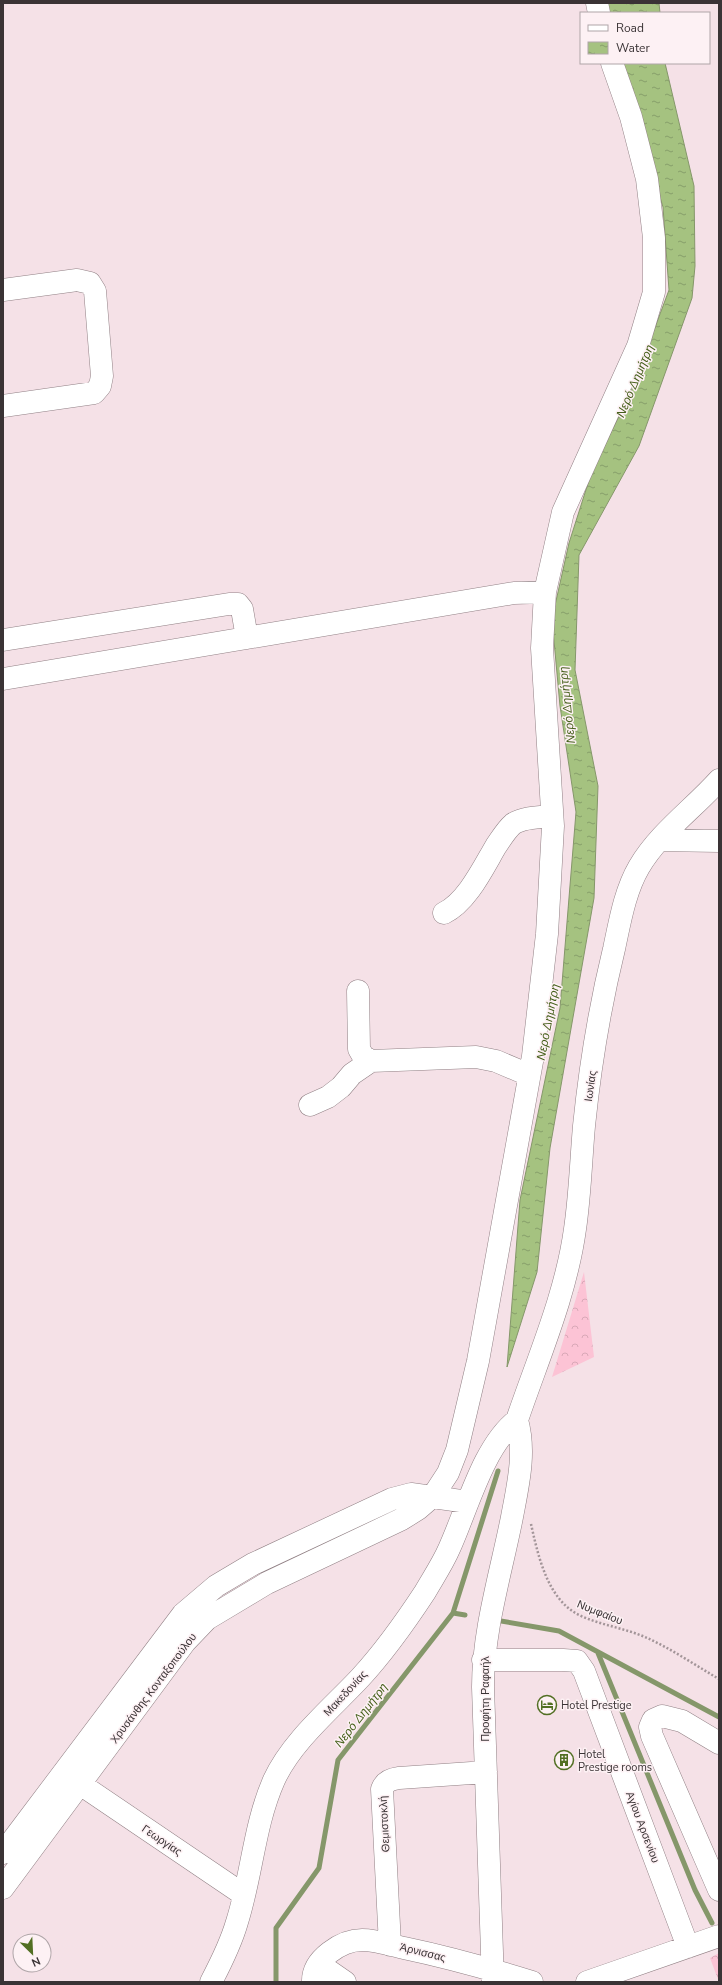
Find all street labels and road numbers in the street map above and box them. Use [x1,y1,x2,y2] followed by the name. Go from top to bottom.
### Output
[581,1070,600,1103] street label: Ιωνίας
[575,1596,625,1628] street label: Νυμφαίου
[107,1630,200,1747] street label: Χρυσάνθης Κονταξοπούλου
[478,1656,493,1742] street label: Προφήτη Ραφαήλ
[320,1667,371,1720] street label: Μακεδονίας
[622,1789,663,1865] street label: Αγίου Αρσενίου
[376,1795,393,1852] street label: Θεμιστοκλή
[139,1821,185,1859] street label: Γεωργίας
[398,1940,447,1965] street label: Άρνισσας

